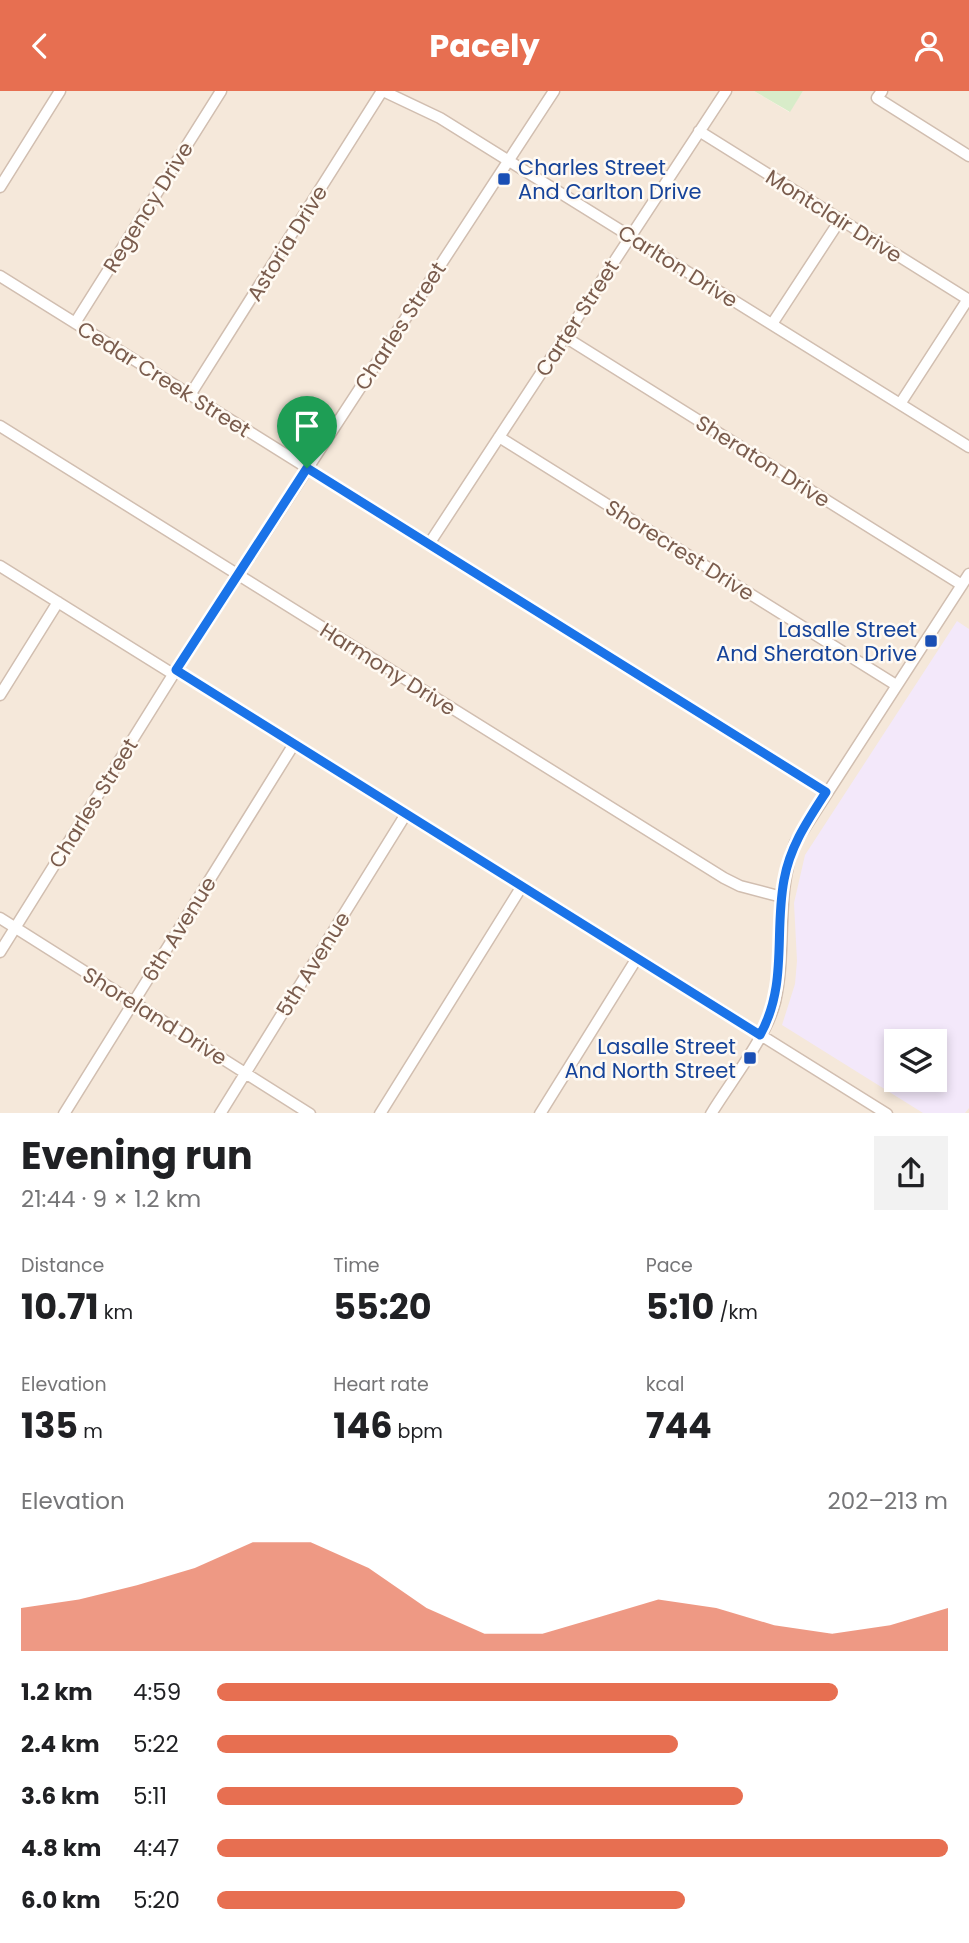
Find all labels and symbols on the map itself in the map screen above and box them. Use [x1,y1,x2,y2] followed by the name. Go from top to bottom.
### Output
[96,136,200,278] street label: Regency Drive
[518,153,702,206] place label: Charles Street And Carlton Drive
[760,162,908,270] street label: Montclair Drive
[496,171,512,187] marker: Charles Street And Carlton Drive
[240,179,334,307] street label: Astoria Drive
[613,218,743,314] street label: Carlton Drive
[528,254,626,382] street label: Carter Street
[348,256,452,396] street label: Charles Street
[72,314,256,444] street label: Cedar Creek Street
[277,396,337,468] pin
[690,408,836,514] street label: Sheraton Drive
[600,493,760,607] street label: Shorecrest Drive
[716,615,917,668] place label: Lasalle Street And Sheraton Drive
[315,616,461,722] street label: Harmony Drive
[923,633,939,649] marker: Lasalle Street And Sheraton Drive
[42,733,144,873] street label: Charles Street
[135,871,223,987] street label: 6th Avenue
[269,906,357,1022] street label: 5th Avenue
[77,960,233,1072] street label: Shoreland Drive
[564,1032,736,1085] place label: Lasalle Street And North Street
[742,1050,758,1066] marker: Lasalle Street And North Street

